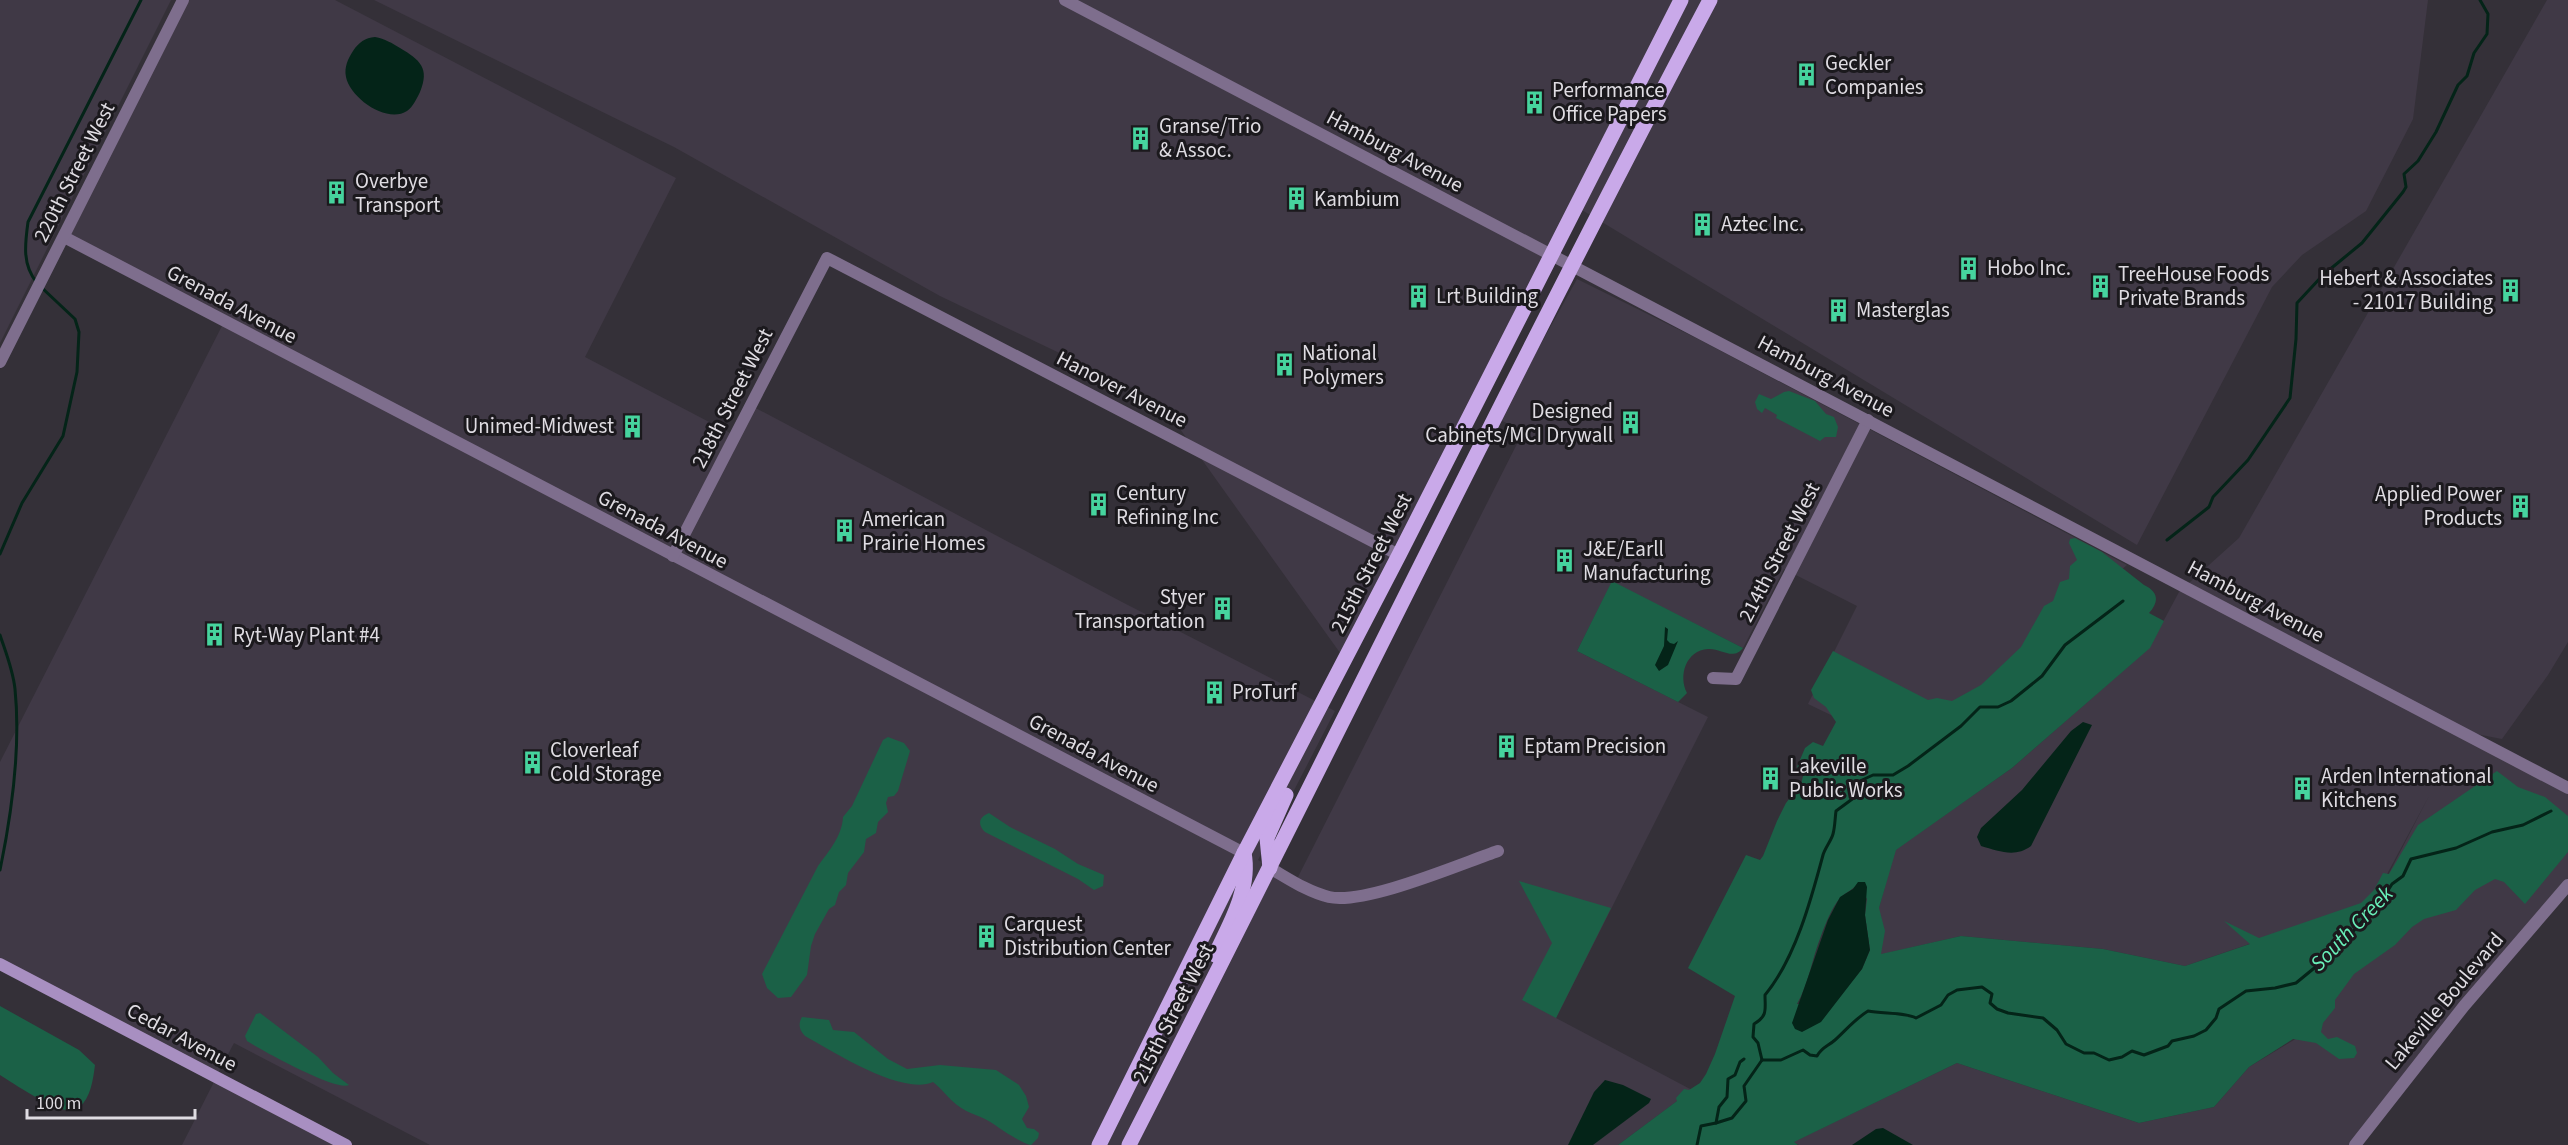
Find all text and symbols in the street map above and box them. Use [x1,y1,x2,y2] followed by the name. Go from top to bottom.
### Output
[1825,48,1924,102] place label: Geckler Companies
[1794,62,1820,88] building icon: Geckler Companies
[1552,75,1667,129] place label: Performance Office Papers
[1521,89,1547,115] building icon: Performance Office Papers
[26,97,122,247] street label: 220th Street West
[1321,102,1469,200] street label: Hamburg Avenue
[1159,111,1262,165] place label: Granse/Trio & Assoc.
[1128,125,1154,151] building icon: Granse/Trio & Assoc.
[355,166,440,220] place label: Overbye Transport
[324,180,350,206] building icon: Overbye Transport
[1314,184,1400,214] place label: Kambium
[1283,186,1309,212] building icon: Kambium
[1721,209,1804,239] place label: Aztec Inc.
[1690,211,1716,237] building icon: Aztec Inc.
[1987,253,2071,283] place label: Hobo Inc.
[1956,255,1982,281] building icon: Hobo Inc.
[162,257,302,351] street label: Grenada Avenue
[2118,259,2270,313] place label: TreeHouse Foods Private Brands
[2319,263,2493,317] place label: Hebert & Associates - 21017 Building
[2087,273,2113,299] building icon: TreeHouse Foods Private Brands
[2498,277,2524,303] building icon: Hebert & Associates - 21017 Building
[1436,281,1538,311] place label: Lrt Building
[1405,283,1431,309] building icon: Lrt Building
[1856,295,1950,325] place label: Masterglas
[1825,297,1851,323] building icon: Masterglas
[684,323,780,473] street label: 218th Street West
[1752,327,1900,425] street label: Hamburg Avenue
[1302,338,1384,392] place label: National Polymers
[1051,343,1193,435] street label: Hanover Avenue
[1271,352,1297,378] building icon: National Polymers
[1425,396,1613,450] place label: Designed Cabinets/MCI Drywall
[1618,410,1644,436] building icon: Designed Cabinets/MCI Drywall
[465,411,614,441] place label: Unimed-Midwest
[619,413,645,439] building icon: Unimed-Midwest
[1731,477,1827,627] street label: 214th Street West
[1116,478,1219,532] place label: Century Refining Inc
[2375,479,2503,533] place label: Applied Power Products
[593,482,733,576] street label: Grenada Avenue
[1323,488,1419,638] street label: 215th Street West
[1085,492,1111,518] building icon: Century Refining Inc
[2507,493,2533,519] building icon: Applied Power Products
[862,504,985,558] place label: American Prairie Homes
[831,518,857,544] building icon: American Prairie Homes
[1583,534,1711,588] place label: J&E/Earll Manufacturing
[1552,548,1578,574] building icon: J&E/Earll Manufacturing
[2182,552,2330,650] street label: Hamburg Avenue
[1075,582,1206,636] place label: Styer Transportation
[1210,596,1236,622] building icon: Styer Transportation
[233,620,380,650] place label: Ryt-Way Plant #4
[202,622,228,648] building icon: Ryt-Way Plant #4
[1232,677,1297,707] place label: ProTurf
[1201,679,1227,705] building icon: ProTurf
[1024,706,1164,800] street label: Grenada Avenue
[1524,731,1666,761] place label: Eptam Precision
[1493,733,1519,759] building icon: Eptam Precision
[550,735,662,789] place label: Cloverleaf Cold Storage
[519,749,545,775] building icon: Cloverleaf Cold Storage
[1789,751,1903,805] place label: Lakeville Public Works
[2321,761,2492,815] place label: Arden International Kitchens
[1758,765,1784,791] building icon: Lakeville Public Works
[2290,775,2316,801] building icon: Arden International Kitchens
[2303,878,2401,979] water label: South Creek
[1004,909,1172,963] place label: Carquest Distribution Center
[973,923,999,949] building icon: Carquest Distribution Center
[2377,926,2511,1076] street label: Lakeville Boulevard
[1125,938,1221,1088] street label: 215th Street West
[122,995,242,1079] street label: Cedar Avenue
[27,1082,195,1120] scale bar
[36,1091,81,1116] text: 100 m

